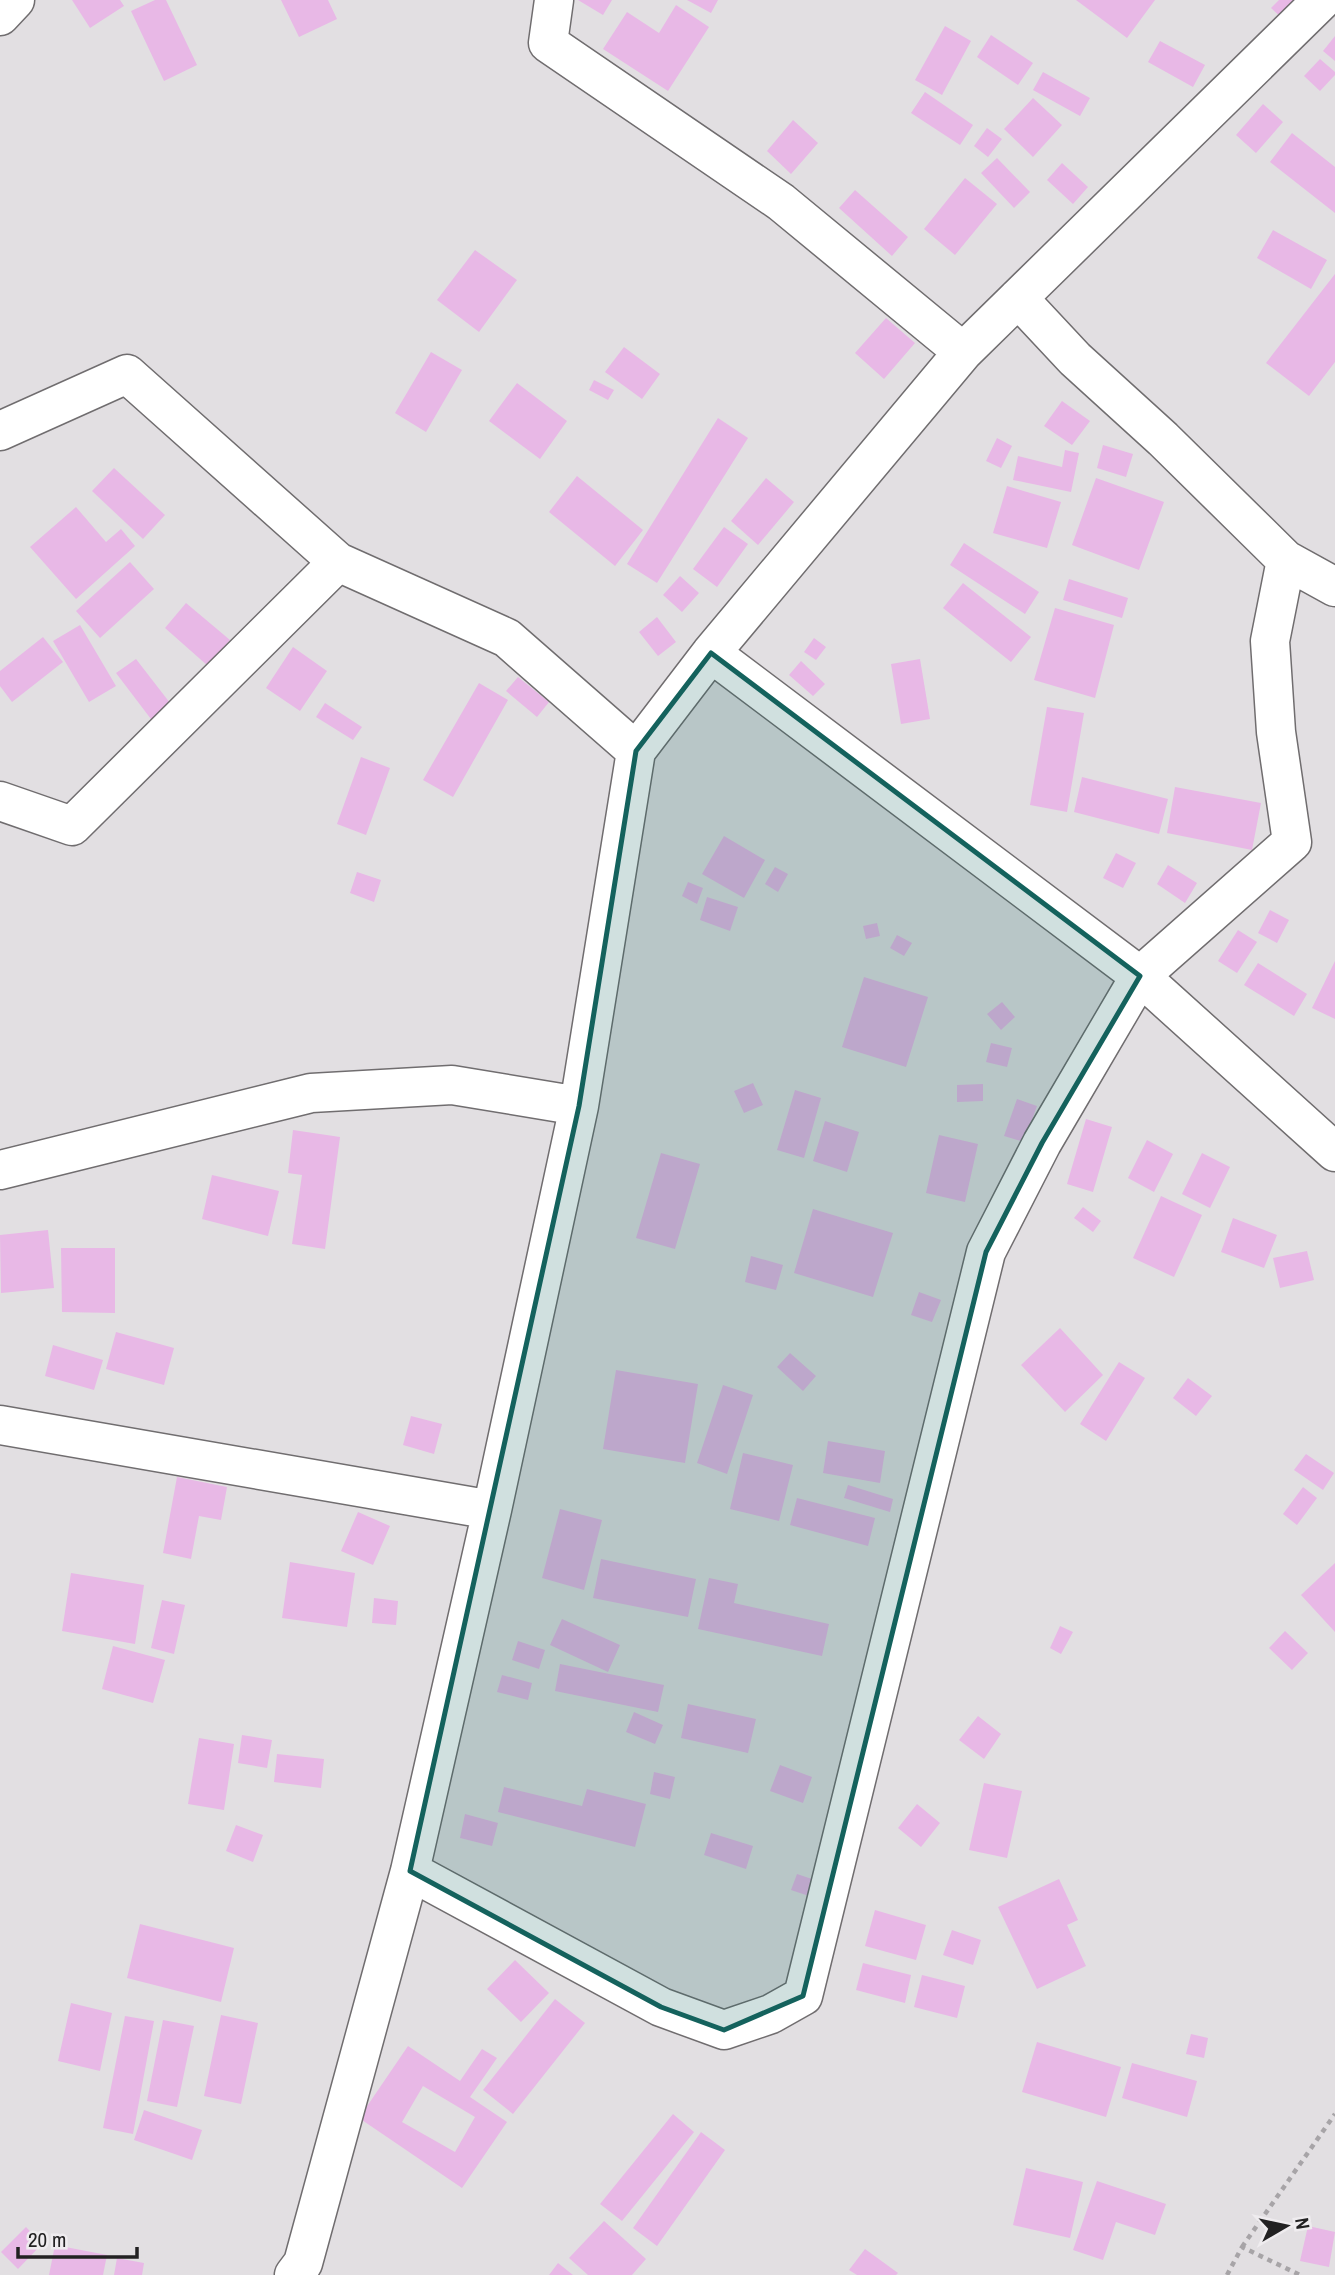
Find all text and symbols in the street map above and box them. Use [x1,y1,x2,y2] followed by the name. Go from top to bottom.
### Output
[1251,2191,1321,2261] north arrow
[18,2216,136,2260] scale bar
[1289,2216,1317,2231] text: N
[28,2225,66,2254] text: 20 m

